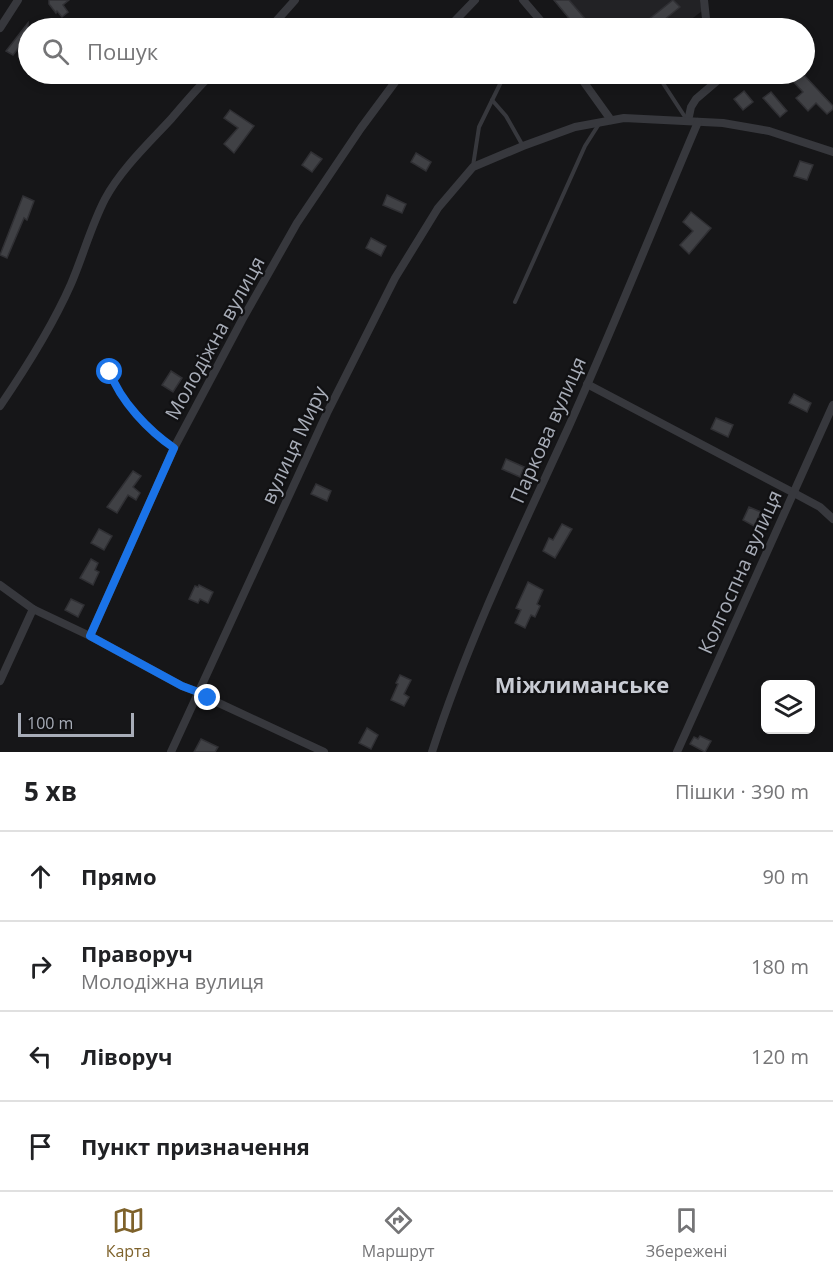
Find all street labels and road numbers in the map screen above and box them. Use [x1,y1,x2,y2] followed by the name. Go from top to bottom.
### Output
[158,251,271,424] street label: Молодіжна вулиця
[503,352,592,507] street label: Паркова вулиця
[254,380,333,508] street label: вулиця Миру
[691,486,788,658] street label: Колгоспна вулиця

